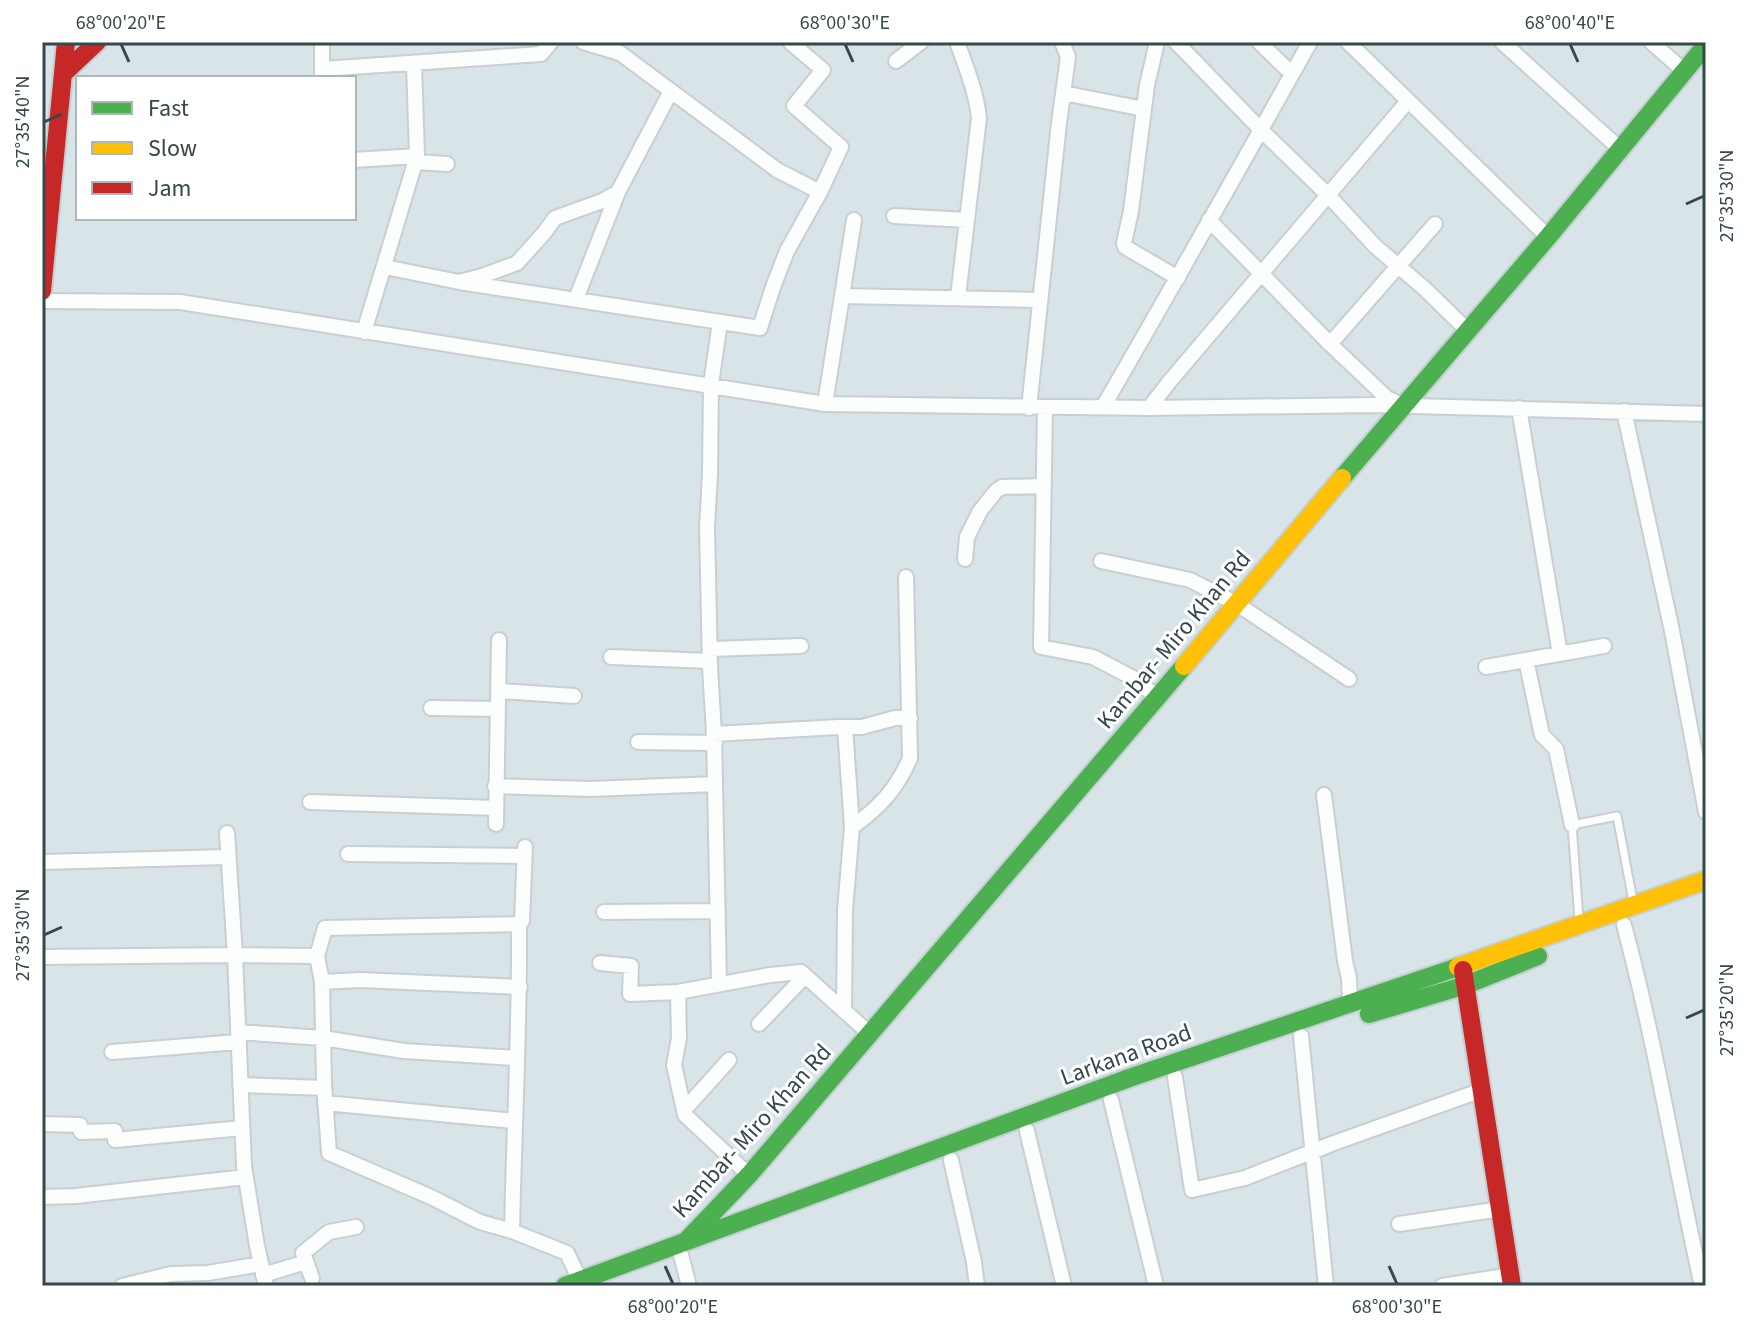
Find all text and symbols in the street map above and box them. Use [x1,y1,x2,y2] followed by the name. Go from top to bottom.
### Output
[76,9,166,37] text: 68°00'20"E
[800,9,890,37] text: 68°00'30"E
[1525,9,1615,37] text: 68°00'40"E
[9,76,37,168] text: 27°35'40"N
[76,76,356,220] legend
[148,91,189,126] text: Fast
[148,131,197,166] text: Slow
[1713,150,1741,242] text: 27°35'30"N
[148,171,192,206] text: Jam
[1089,543,1259,737] street label: Kambar- Miro Khan Rd
[9,889,37,981] text: 27°35'30"N
[1713,964,1741,1056] text: 27°35'20"N
[1055,1015,1197,1095] street label: Larkana Road
[664,1036,840,1226] street label: Kambar- Miro Khan Rd
[628,1293,718,1321] text: 68°00'20"E
[1352,1293,1442,1321] text: 68°00'30"E

